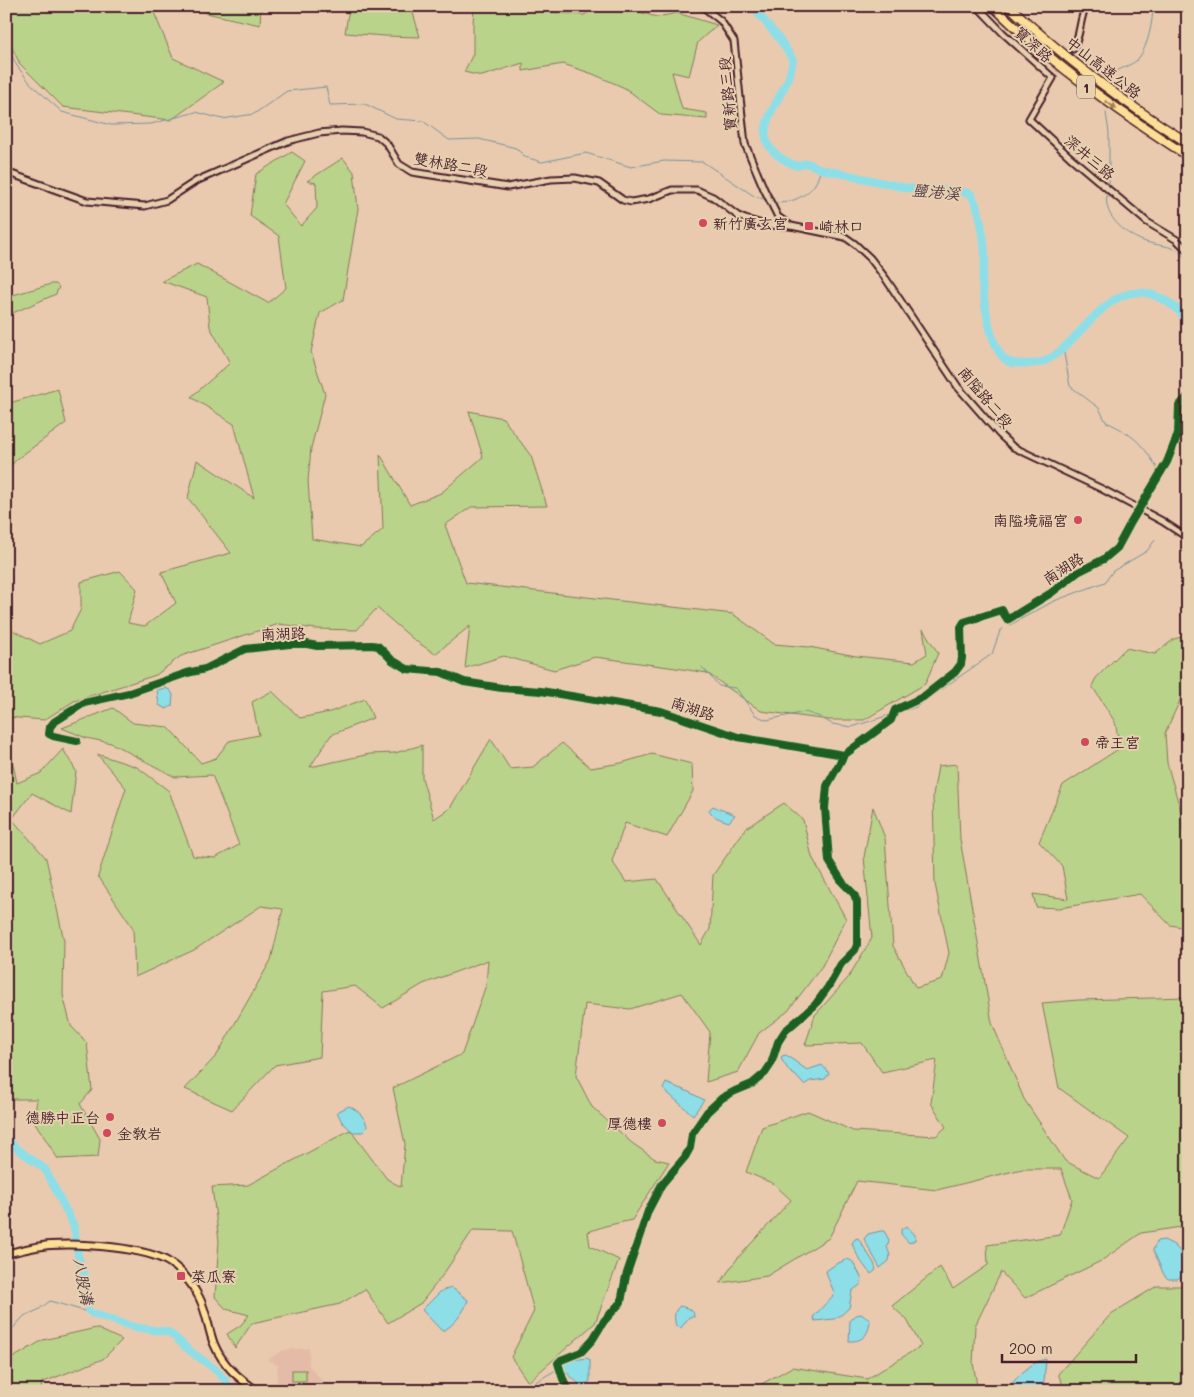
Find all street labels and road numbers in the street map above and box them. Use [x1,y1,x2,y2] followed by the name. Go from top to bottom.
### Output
[1011,22,1057,66] street label: 寶深路
[1062,31,1146,103] street label: 中山高速公路
[714,56,740,132] street label: 寶新路三段
[1077,75,1095,98] road number: 1
[1061,130,1119,184] street label: 深井三路
[412,148,490,180] street label: 雙林路二段
[954,362,1018,432] street label: 南隘路二段
[1039,547,1087,589] street label: 南湖路
[260,622,306,644] street label: 南湖路
[669,692,717,724] street label: 南湖路

